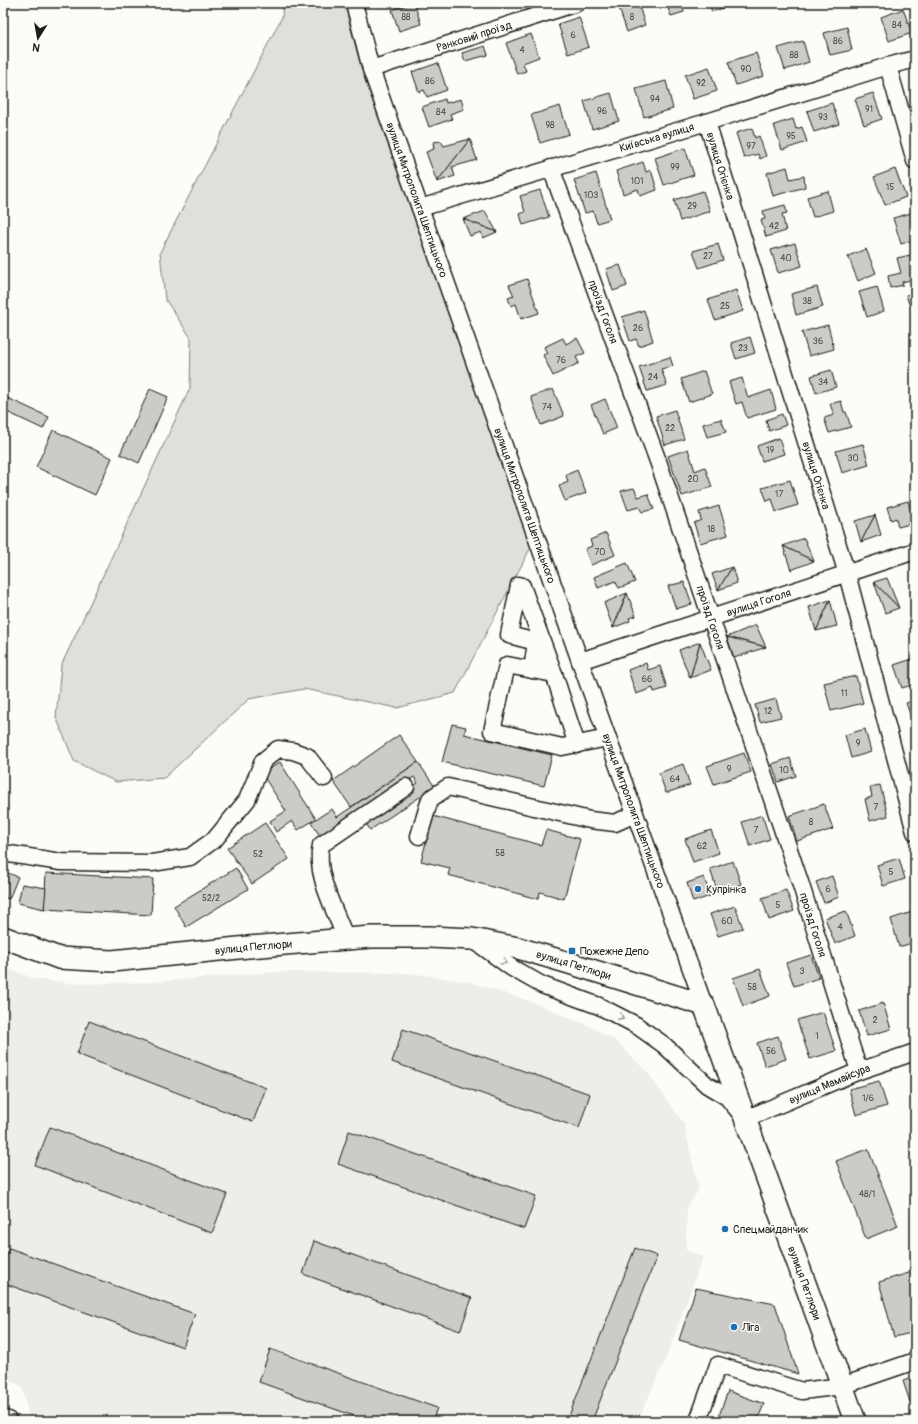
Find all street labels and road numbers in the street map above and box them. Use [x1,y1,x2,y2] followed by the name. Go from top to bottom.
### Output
[435,18,513,54] street label: Ранковий проїзд
[618,120,695,154] street label: Київська вулиця
[384,121,451,279] street label: вулиця Митрополита Шептицького
[704,130,737,201] street label: вулиця Огієнка
[586,278,621,345] street label: проїзд Гоголя
[492,426,558,585] street label: вулиця Митрополита Шептицького
[800,440,833,511] street label: вулиця Огієнка
[694,584,728,651] street label: проїзд Гоголя
[725,586,793,619] street label: вулиця Гоголя
[600,731,668,890] street label: вулиця Митрополита Шептицького
[797,891,829,958] street label: проїзд Гоголя
[214,937,293,957] street label: вулиця Петлюри
[535,947,613,982] street label: вулиця Петлюри
[787,1061,872,1106] street label: вулиця Мамайсура
[786,1244,824,1321] street label: вулиця Петлюри

